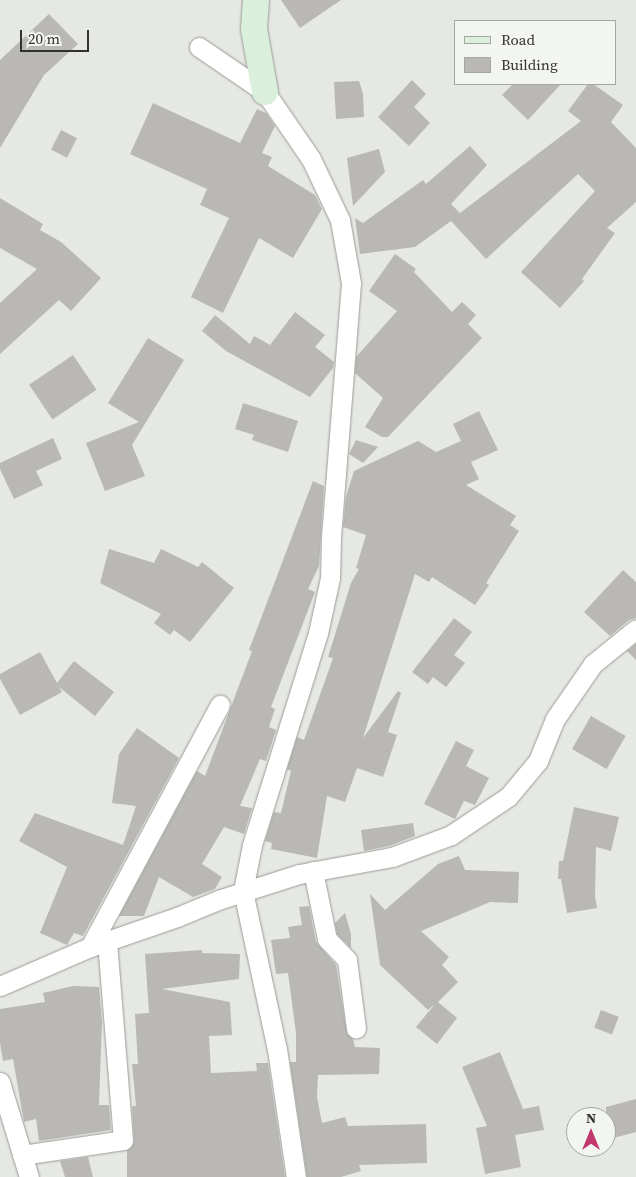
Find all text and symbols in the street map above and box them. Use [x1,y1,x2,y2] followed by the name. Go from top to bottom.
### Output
[22,20,91,52] scale bar
[454,20,616,85] legend
[28,28,60,49] text: 20 m
[501,29,535,50] text: Road
[501,54,558,75] text: Building
[566,1107,616,1157] north arrow
[586,1108,596,1128] text: N

